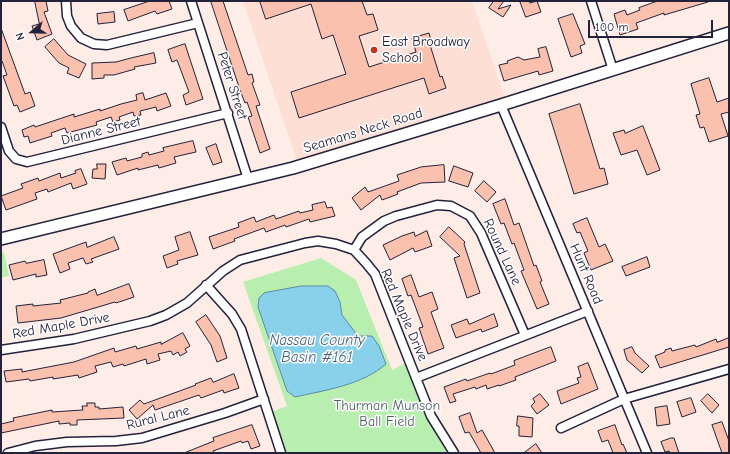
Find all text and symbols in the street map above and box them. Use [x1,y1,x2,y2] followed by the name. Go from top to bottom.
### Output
[12,12,52,52] north arrow
[590,12,715,38] scale bar
[595,20,628,34] text: 100 m
[13,31,28,42] text: N
[382,34,470,66] place label: East Broadway School
[369,45,379,55] marker: East Broadway School
[213,50,251,122] street label: Peter Street
[301,105,425,157] street label: Seamans Neck Road
[59,113,143,149] street label: Dianne Street
[479,216,525,288] street label: Round Lane
[566,241,606,307] street label: Hunt Road
[377,266,431,364] street label: Red Maple Drive
[11,309,111,343] street label: Red Maple Drive
[269,332,365,367] water label: Nassau County Basin #161
[334,398,440,430] park label: Thurman Munson Ball Field
[125,402,191,434] street label: Rural Lane

